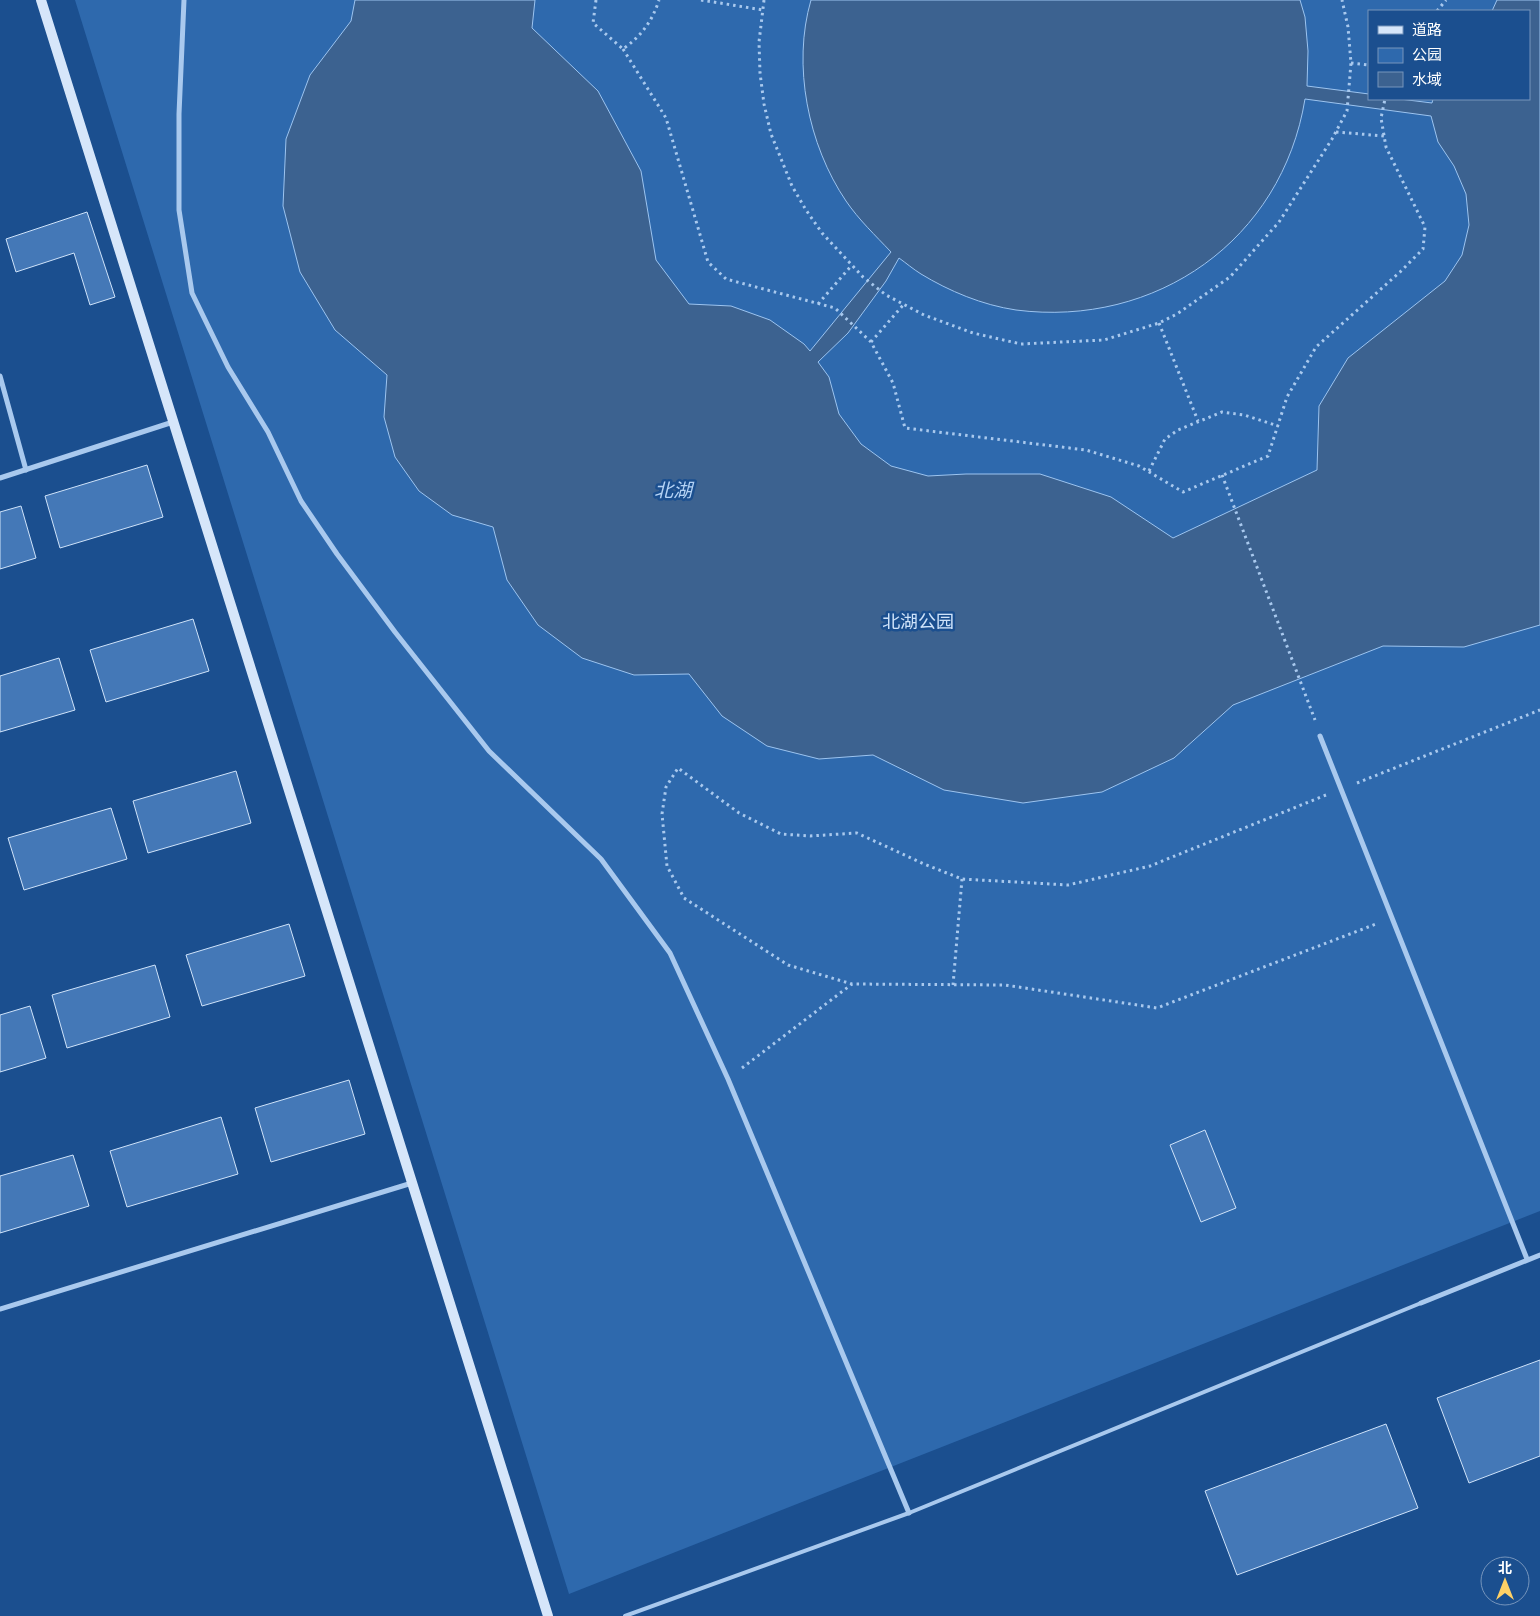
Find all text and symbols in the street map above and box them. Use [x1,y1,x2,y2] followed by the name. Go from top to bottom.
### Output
[1368,10,1530,100] legend
[1412,20,1442,39] text: 道路
[1412,45,1442,64] text: 公园
[1412,70,1442,89] text: 水域
[654,478,695,502] water label: 北湖
[882,610,954,633] park label: 北湖公园
[1480,1556,1530,1606] north arrow
[1498,1559,1512,1577] text: 北

